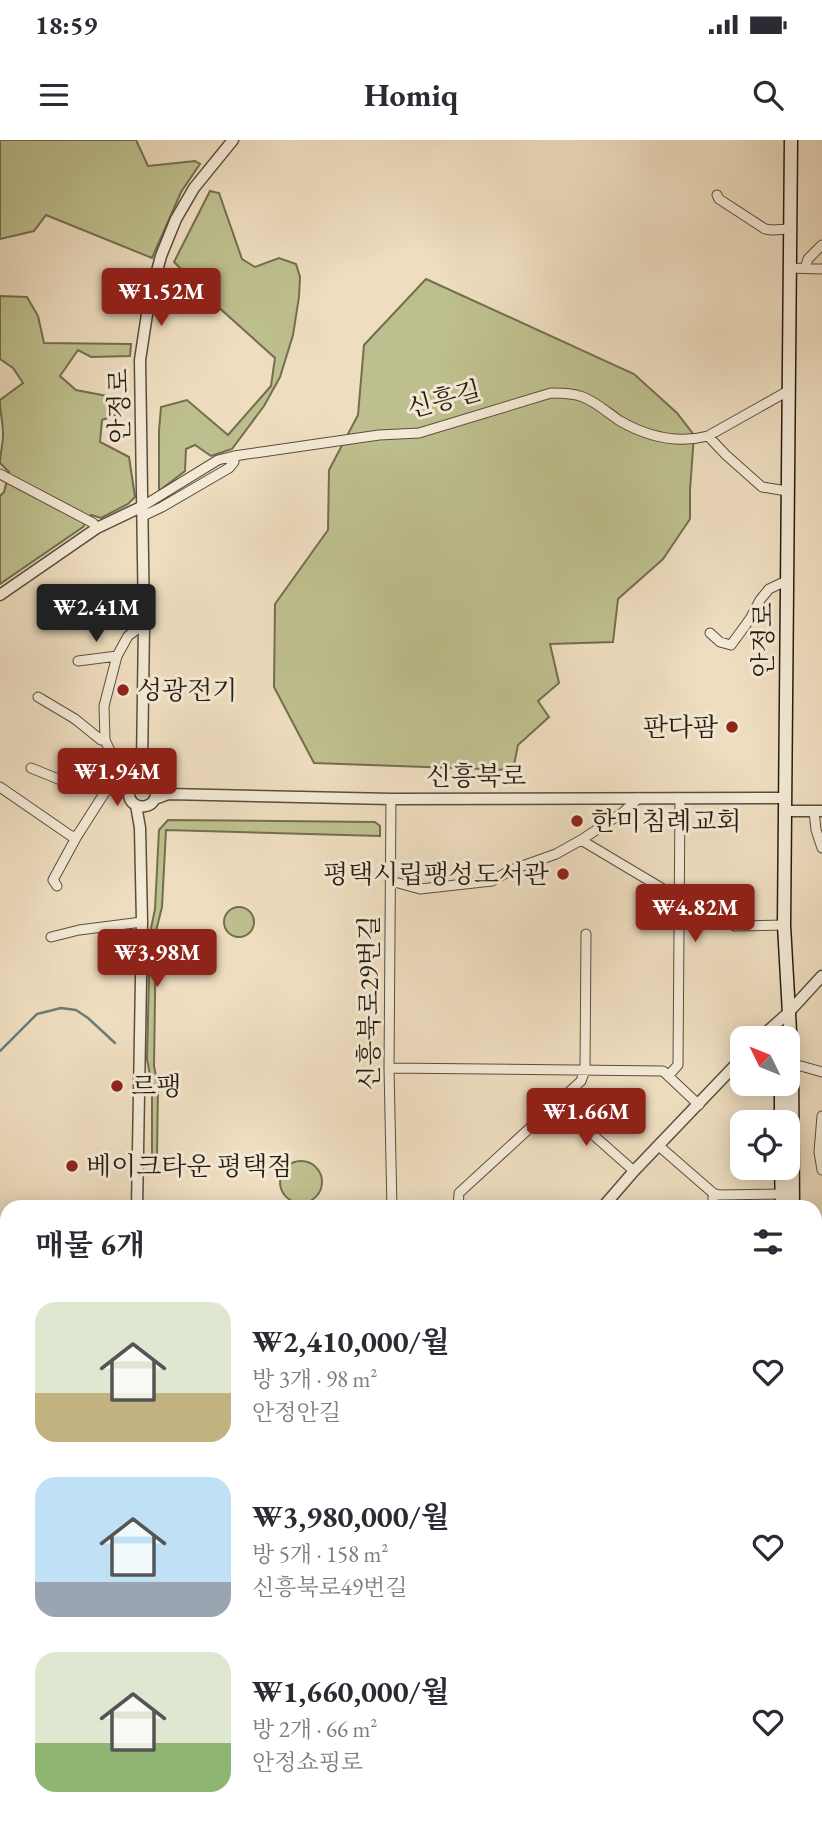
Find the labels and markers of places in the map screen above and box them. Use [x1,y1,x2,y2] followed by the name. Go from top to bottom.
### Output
[104,268,218,328] pin: ₩1.52M
[39,584,153,644] pin: ₩2.41M
[137,673,237,707] place label: 성광전기
[115,682,131,698] marker: 성광전기
[643,710,719,744] place label: 판다팜
[724,719,740,735] marker: 판다팜
[60,748,174,808] pin: ₩1.94M
[591,804,742,838] place label: 한미침례교회
[569,813,585,829] marker: 한미침례교회
[323,857,549,891] place label: 평택시립팽성도서관
[555,866,571,882] marker: 평택시립팽성도서관
[638,884,752,944] pin: ₩4.82M
[100,930,214,989] pin: ₩3.98M
[131,1069,181,1103] place label: 르팽
[109,1078,125,1094] marker: 르팽
[529,1088,643,1148] pin: ₩1.66M
[86,1149,292,1183] place label: 베이크타운 평택점
[64,1158,80,1174] marker: 베이크타운 평택점

